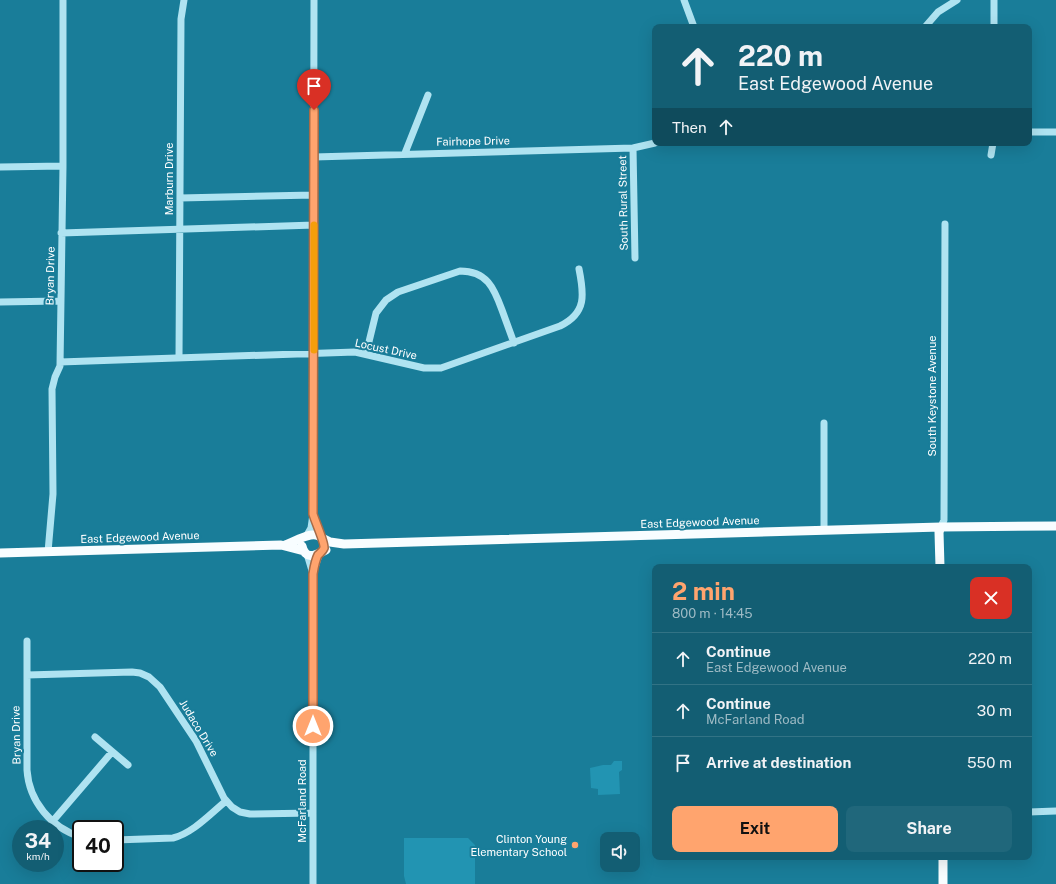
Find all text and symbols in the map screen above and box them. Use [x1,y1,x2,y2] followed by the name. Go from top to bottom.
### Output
[738,39,823,72] text: 220 m
[672,40,724,92] icon: ahead
[297,69,331,110] pin
[738,73,933,94] text: East Edgewood Avenue
[303,75,325,97] icon: arrive
[715,116,737,138] icon: ahead
[672,119,707,136] text: Then
[436,134,510,148] street label: Fairhope Drive
[163,143,175,215] street label: Marburn Drive
[616,155,630,251] street label: South Rural Street
[43,246,57,306] street label: Bryan Drive
[926,335,938,457] street label: South Keystone Avenue
[354,337,418,361] street label: Locust Drive
[640,514,760,530] street label: East Edgewood Avenue
[80,529,200,545] street label: East Edgewood Avenue
[672,577,735,605] text: 2 min
[970,577,1012,619] button: close
[672,606,752,621] text: 800 m · 14:45
[706,643,771,660] text: Continue
[672,648,694,670] icon: ahead
[968,650,1012,667] text: 220 m
[706,660,847,675] text: East Edgewood Avenue
[706,695,771,712] text: Continue
[177,697,221,759] street label: Judaco Drive
[672,700,694,722] icon: ahead
[977,702,1012,719] text: 30 m
[9,705,23,765] street label: Bryan Drive
[292,705,334,747] position arrow
[706,712,805,727] text: McFarland Road
[672,752,694,774] icon: arrive
[706,754,851,771] text: Arrive at destination
[967,754,1012,771] text: 550 m
[296,759,308,843] street label: McFarland Road
[672,806,838,852] button: Exit
[846,806,1012,852] button: Share
[72,820,124,872] speed limit sign: 40
[25,829,51,853] text: 34
[600,832,640,872] map controls
[600,832,640,872] button: sound
[470,833,567,858] place label: Clinton Young Elementary School
[570,840,580,850] marker: Clinton Young Elementary School
[26,850,50,862] text: km/h

